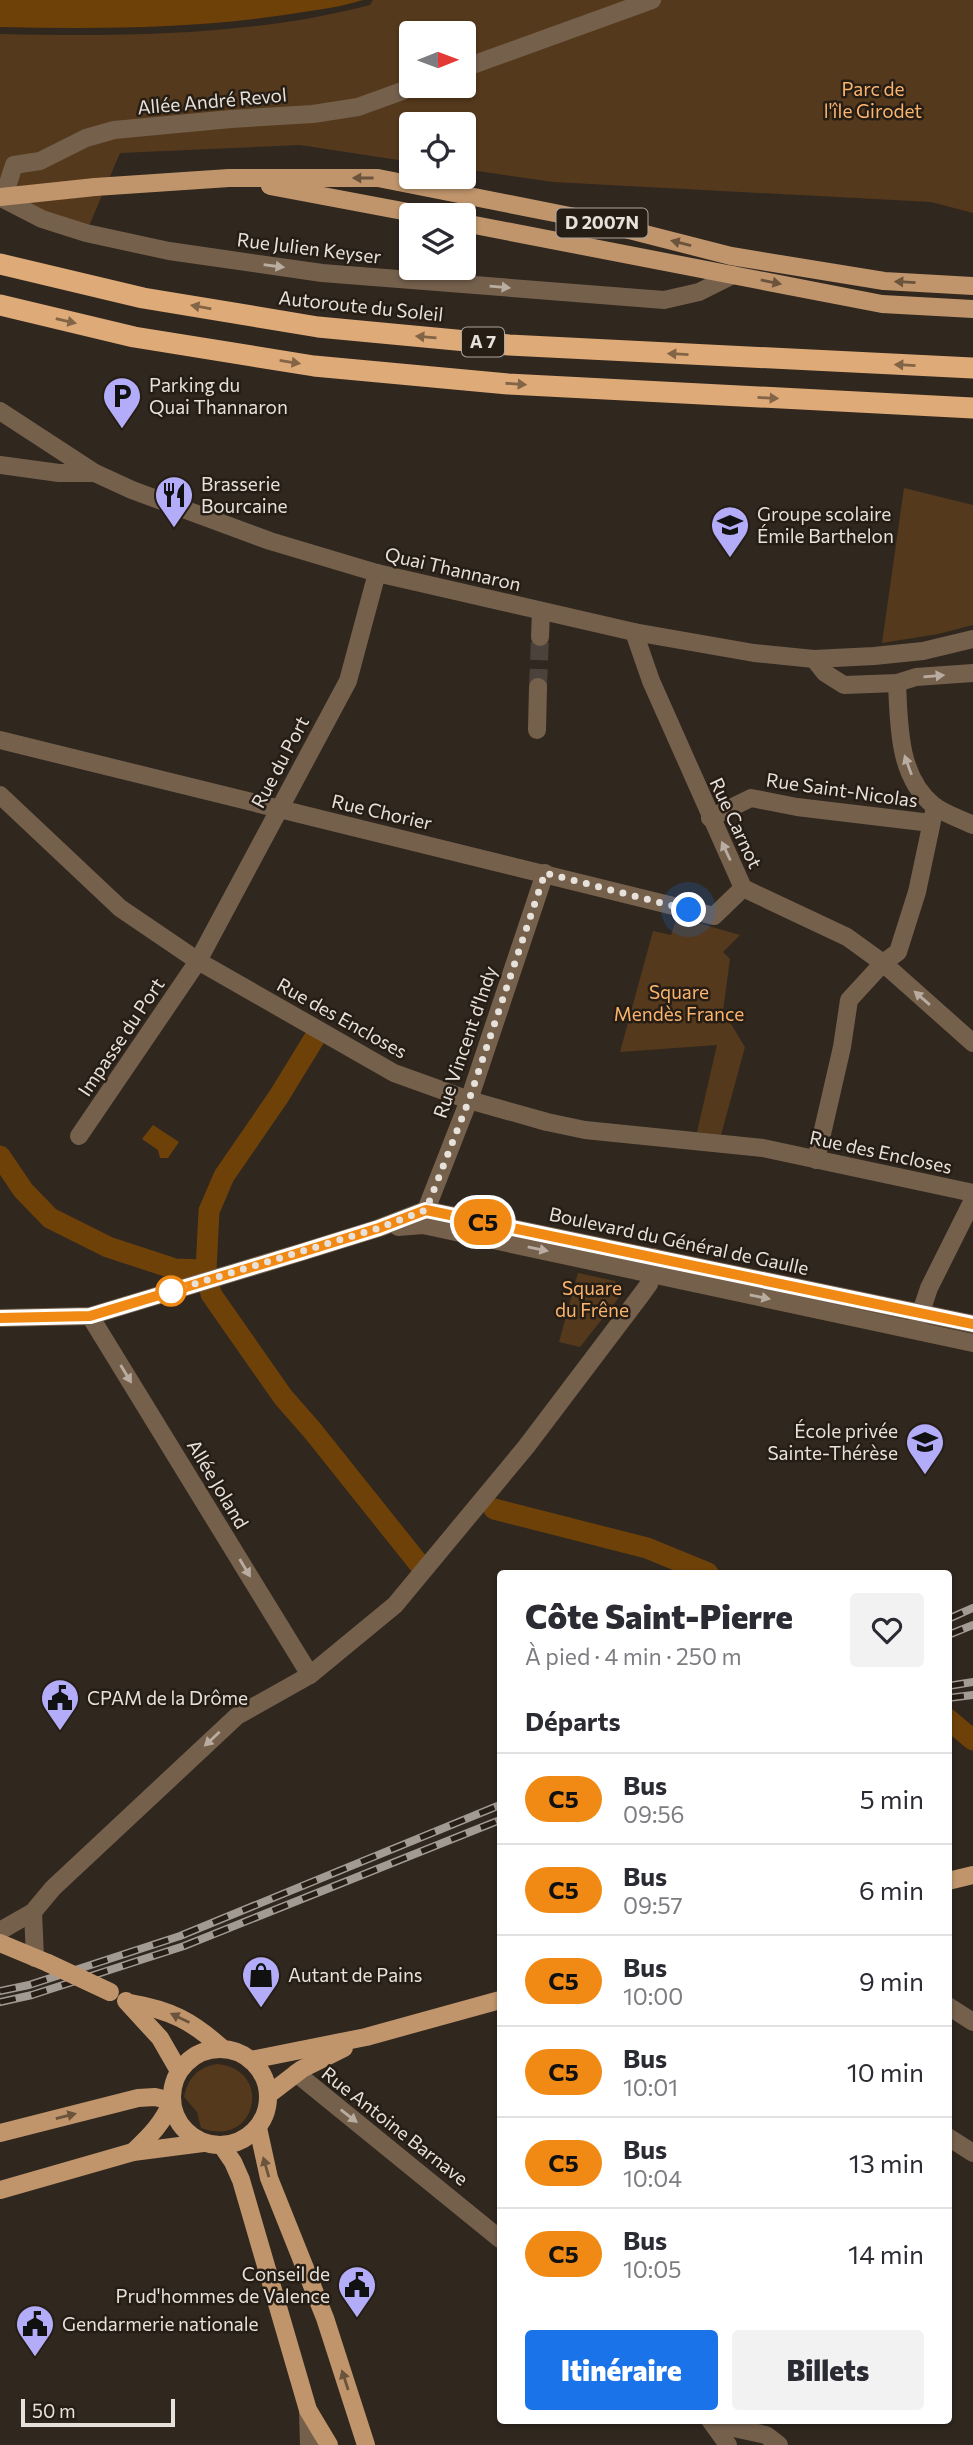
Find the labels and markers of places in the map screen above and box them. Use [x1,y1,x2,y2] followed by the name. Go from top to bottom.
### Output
[149,373,288,418] place label: Parking du Quai Thannaron
[101,375,143,430] parking icon: Parking du Quai Thannaron
[201,472,288,517] place label: Brasserie Bourcaine
[153,474,195,529] restaurant icon: Brasserie Bourcaine
[757,502,894,547] place label: Groupe scolaire Émile Barthelon
[709,504,751,559] school or university icon: Groupe scolaire Émile Barthelon
[156,1276,186,1306] unlabelled marker
[767,1419,898,1464] place label: École privée Sainte-Thérèse
[904,1421,946,1476] school or university icon: École privée Sainte-Thérèse
[39,1677,81,1732] public building icon: CPAM de la Drôme
[87,1686,248,1709] place label: CPAM de la Drôme
[240,1954,282,2009] shop icon: Autant de Pains
[288,1963,422,1986] place label: Autant de Pains
[116,2262,330,2307] place label: Conseil de Prud'hommes de Valence
[336,2264,378,2319] public building icon: Conseil de Prud'hommes de Valence
[14,2303,56,2358] public building icon: Gendarmerie nationale
[62,2312,259,2335] place label: Gendarmerie nationale

